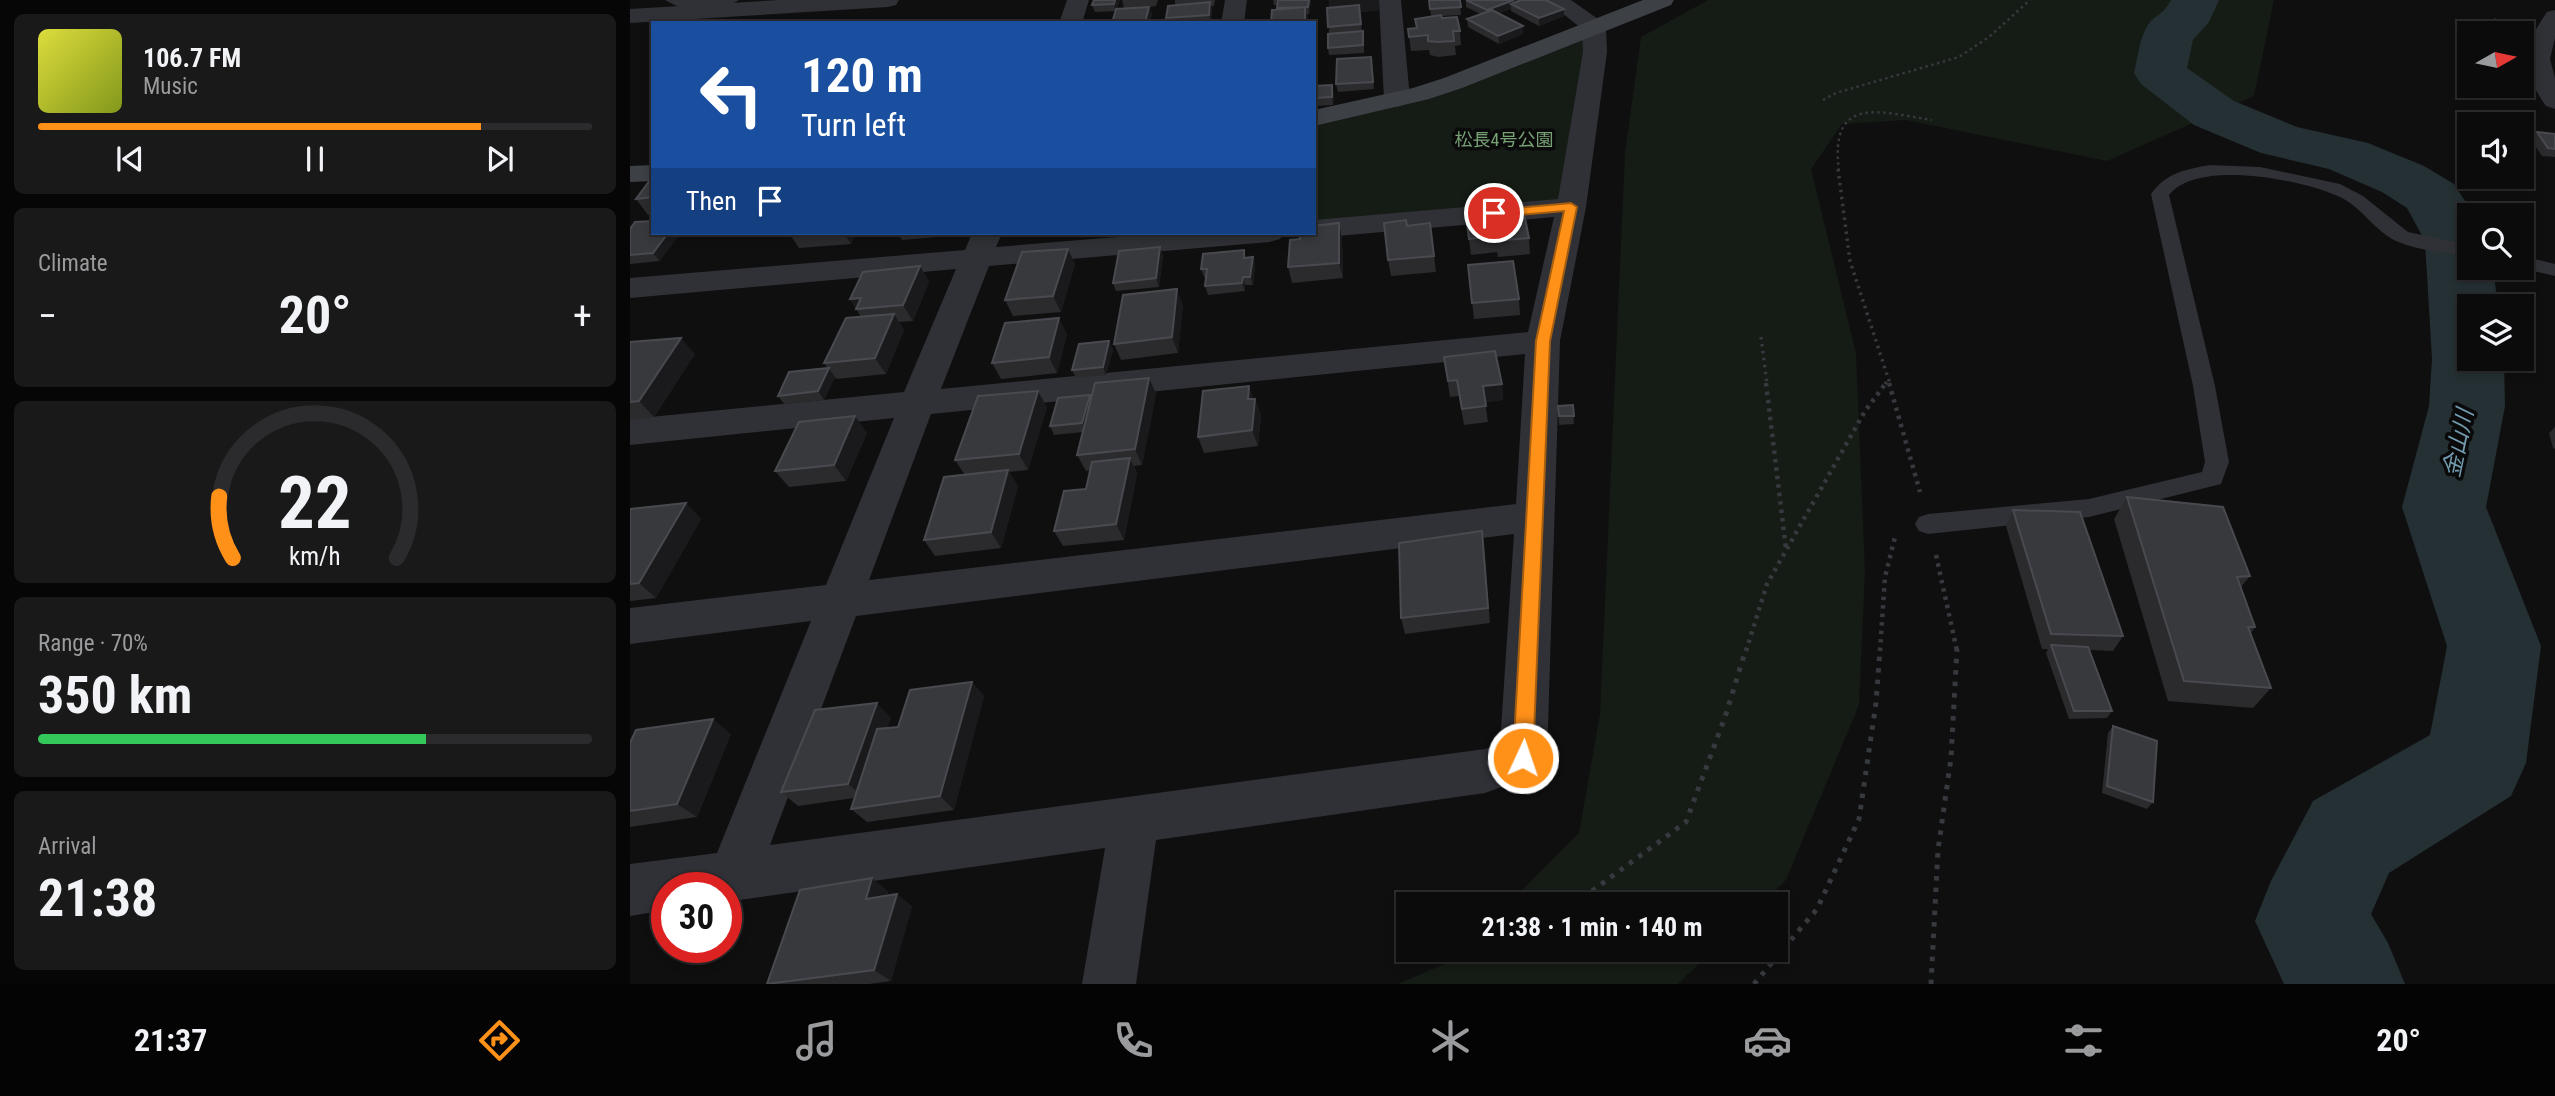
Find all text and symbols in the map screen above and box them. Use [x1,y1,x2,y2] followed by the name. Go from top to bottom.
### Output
[2457,21,2534,98] north arrow
[2457,21,2534,371] map controls
[143,43,241,73] text: 106.7 FM
[801,47,923,104] text: 120 m
[686,49,777,140] icon: left
[143,73,198,100] text: Music
[801,106,906,144] text: Turn left
[2457,112,2534,189] button: sound
[1455,129,1553,150] park label: 松長4号公園
[111,140,149,178] icon: previous
[296,140,334,178] icon: pause
[481,140,519,178] icon: next
[751,182,789,220] icon: arrive
[1464,183,1524,243] pin
[686,186,737,216] text: Then
[1475,194,1513,232] icon: arrive
[2457,203,2534,280] button: search
[38,250,108,277] text: Climate
[279,285,351,346] text: 20°
[38,294,57,338] text: −
[573,294,592,338] text: +
[2457,294,2534,371] button: layers
[2438,404,2479,480] water label: 金山川
[278,460,352,546] text: 22
[289,542,341,571] text: km/h
[38,630,148,657] text: Range · 70%
[38,665,192,726] text: 350 km
[1486,721,1560,795] position arrow
[38,833,97,860] text: Arrival
[38,868,157,929] text: 21:38
[651,872,742,963] speed limit sign: 30
[1482,912,1702,942] text: 21:38 · 1 min · 140 m
[475,1016,524,1065] icon: directions
[792,1016,841,1065] icon: music
[1109,1016,1158,1065] icon: phone
[1426,1016,1475,1065] icon: climate
[1743,1016,1792,1065] icon: car
[2059,1016,2108,1065] icon: filters
[134,1021,207,1059] text: 21:37
[2376,1021,2421,1059] text: 20°

